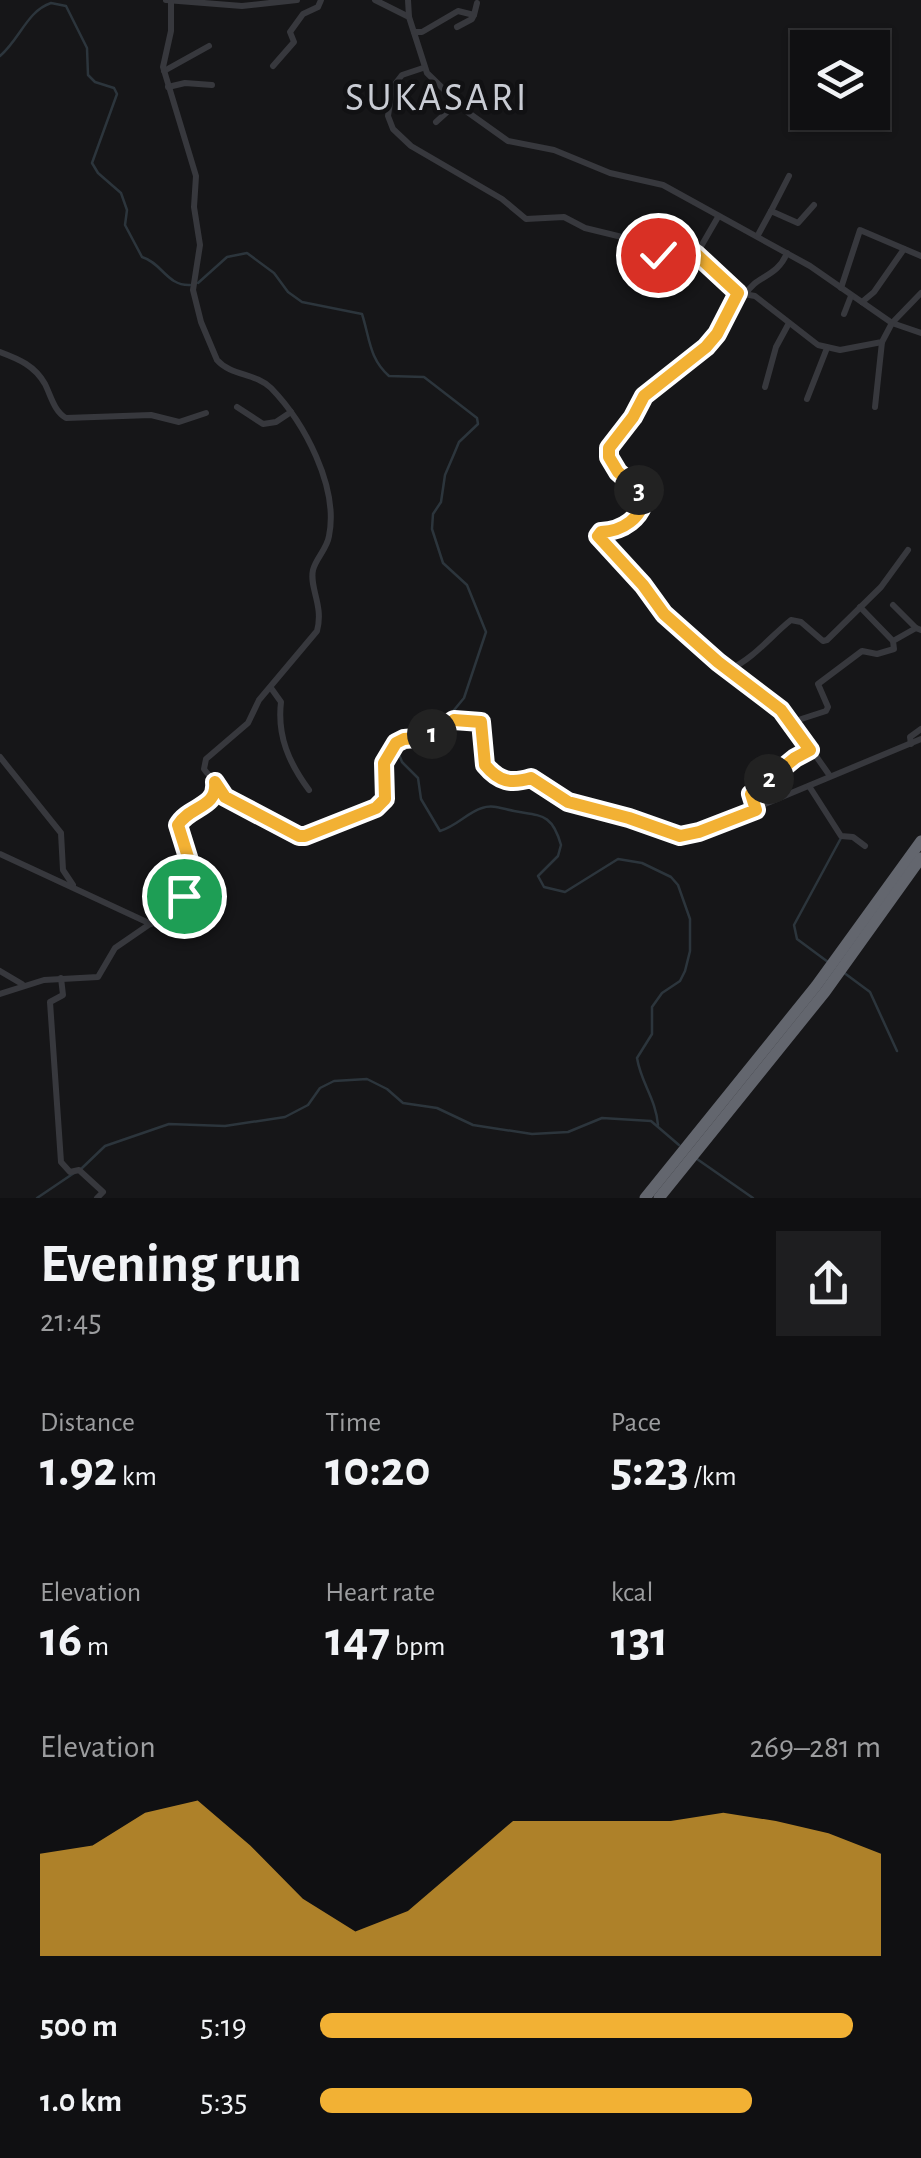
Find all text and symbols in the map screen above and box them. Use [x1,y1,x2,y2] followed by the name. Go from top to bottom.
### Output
[790,30,890,130] map controls
[790,30,890,130] button: layers
[345,78,529,118] district label: SUKASARI
[616,213,701,298] pin
[631,228,686,283] icon: check
[614,465,664,515] pin: 3
[633,476,645,504] text: 3
[407,709,457,759] pin: 1
[427,720,437,748] text: 1
[744,754,794,804] pin: 2
[762,765,776,793] text: 2
[142,854,227,939] pin
[157,869,212,924] icon: arrive
[776,1231,881,1336] button: share
[40,1237,302,1292] text: Evening run
[40,1305,102,1337] text: 21:45
[40,1409,135,1437] text: Distance
[325,1409,381,1437] text: Time
[611,1409,661,1437] text: Pace
[40,1445,117,1495] text: 1.92
[325,1445,430,1495] text: 10:20
[611,1445,689,1495] text: 5:23
[117,1463,157,1491] text: km
[689,1463,737,1491] text: /km
[40,1579,141,1607] text: Elevation
[325,1579,435,1607] text: Heart rate
[611,1579,653,1607] text: kcal
[40,1615,82,1665] text: 16
[325,1615,390,1665] text: 147
[611,1615,668,1665] text: 131
[82,1633,109,1661] text: m
[390,1633,445,1661] text: bpm
[40,1731,156,1763] text: Elevation
[750,1731,881,1763] text: 269–281 m
[40,2010,118,2042] text: 500 m
[200,2010,247,2042] text: 5:19
[40,2085,122,2117] text: 1.0 km
[200,2085,247,2117] text: 5:35

